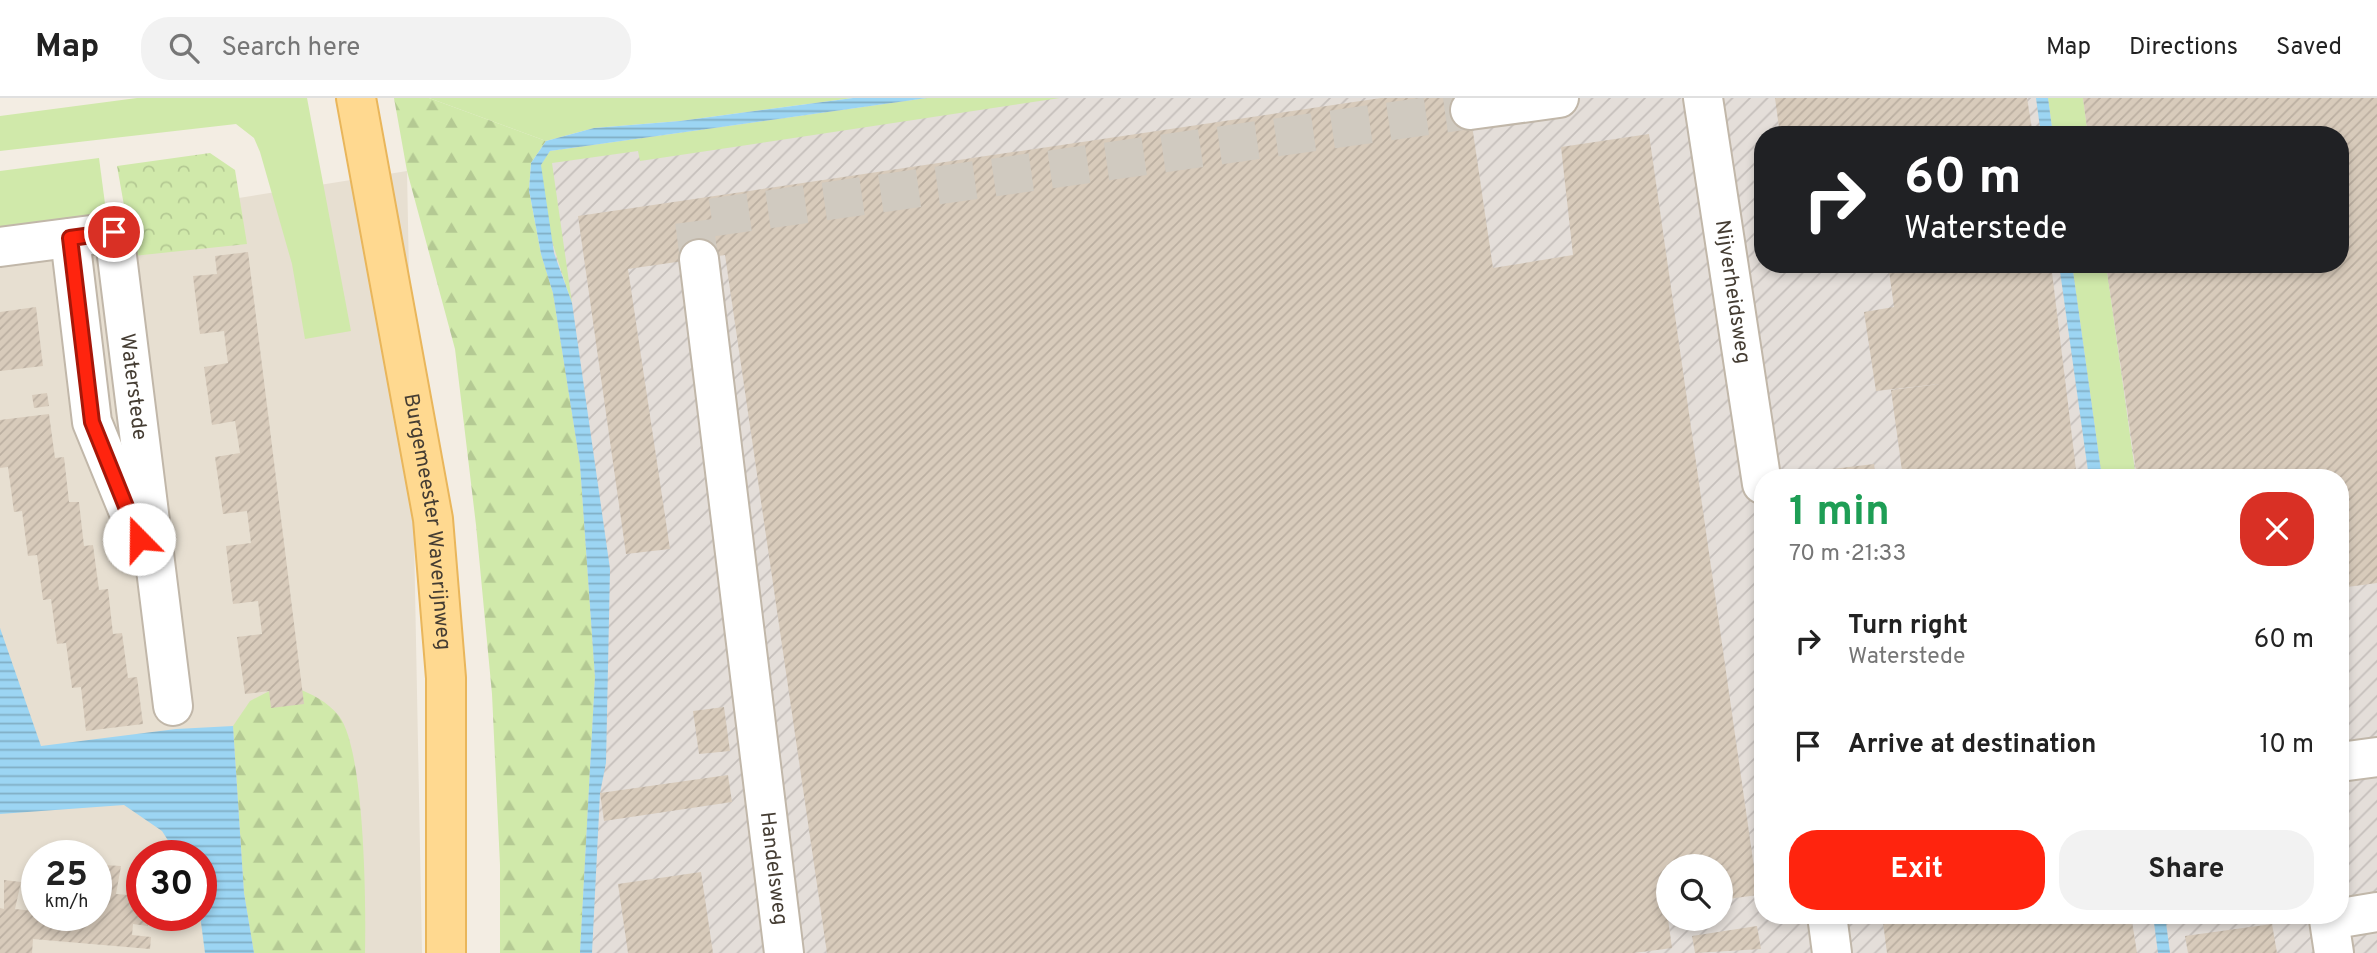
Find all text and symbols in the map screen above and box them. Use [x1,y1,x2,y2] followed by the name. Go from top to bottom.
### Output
[141,17,631,80] search box
[35,27,99,69] text: Map
[165,29,203,67] icon: search
[221,32,360,65] text: Search here
[2046,33,2091,63] text: Map
[2129,33,2238,63] text: Directions
[2276,33,2342,63] text: Saved
[1904,149,2022,211] text: 60 m
[1789,154,1880,245] icon: right
[84,202,144,262] pin
[1904,210,2067,250] text: Waterstede
[95,213,133,251] icon: arrive
[1708,218,1757,365] street label: Nijverheidsweg
[113,332,153,442] street label: Waterstede
[397,391,457,651] street label: Burgemeester Waverijnweg
[1789,487,1890,540] text: 1 min
[2240,492,2314,566] button: close
[102,502,176,576] position arrow
[1789,540,1906,569] text: 70 m · 21:33
[1848,610,1968,643] text: Turn right
[1789,622,1827,660] icon: right
[2254,624,2314,657] text: 60 m
[1848,643,1965,672] text: Waterstede
[1789,727,1827,765] icon: arrive
[1848,729,2096,762] text: Arrive at destination
[2259,729,2314,762] text: 10 m
[753,810,794,927] street label: Handelsweg
[1789,830,2045,910] button: Exit
[2059,830,2314,910] button: Share
[126,840,217,931] speed limit sign: 30
[45,854,88,898] text: 25
[1656,854,1733,931] map controls
[1656,854,1733,931] button: search
[45,891,88,914] text: km/h

